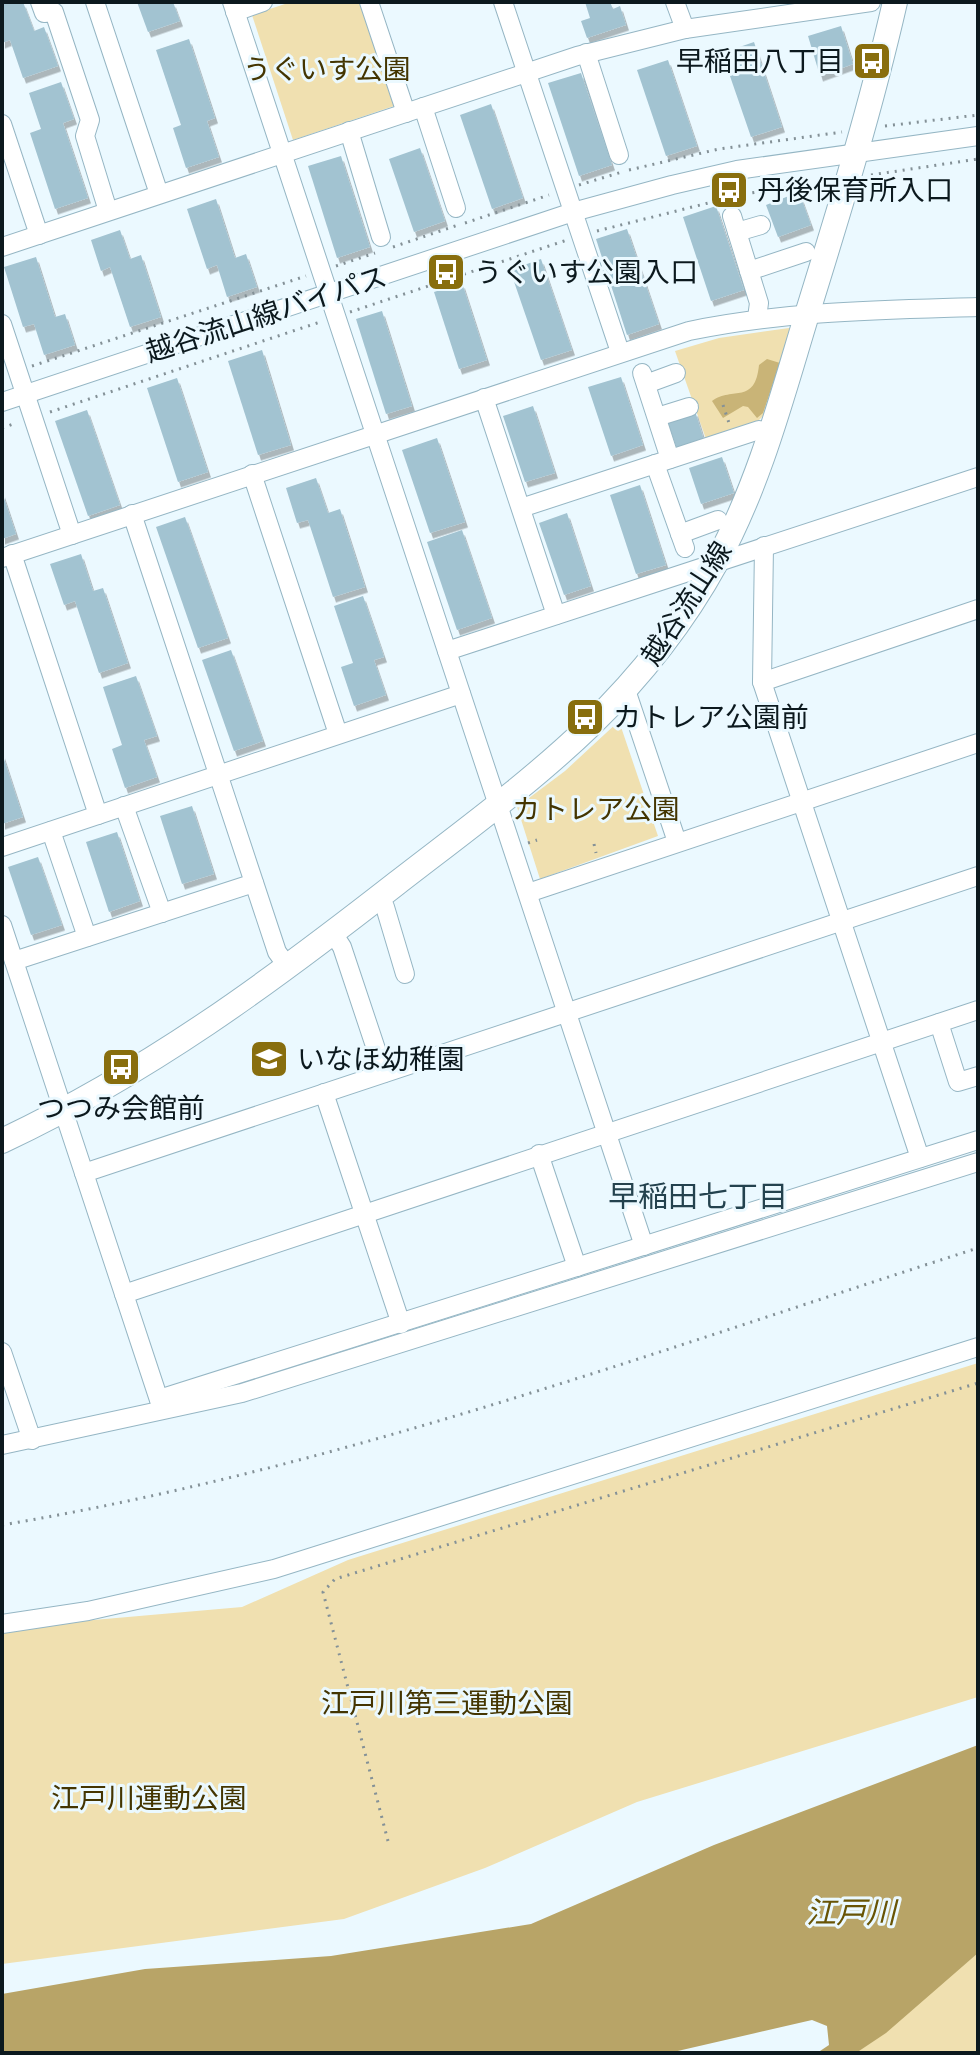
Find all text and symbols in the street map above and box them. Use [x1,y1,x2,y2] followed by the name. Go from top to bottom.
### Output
[851,40,893,82] bus stop icon: 早稲田八丁目
[676,44,844,78] place label: 早稲田八丁目
[243,52,411,86] park label: うぐいす公園
[708,169,750,211] bus stop icon: 丹後保育所入口
[757,173,953,207] place label: 丹後保育所入口
[425,251,467,293] bus stop icon: うぐいす公園入口
[474,255,698,289] place label: うぐいす公園入口
[141,259,391,369] street label: 越谷流山線バイパス
[634,535,738,671] street label: 越谷流山線
[564,696,606,738] bus stop icon: カトレア公園前
[613,700,809,734] place label: カトレア公園前
[512,792,680,826] park label: カトレア公園
[248,1038,290,1080] school or university icon: いなほ幼稚園
[297,1042,465,1076] place label: いなほ幼稚園
[100,1046,142,1088] bus stop icon: つつみ会館前
[37,1091,205,1125] place label: つつみ会館前
[608,1178,788,1215] district label: 早稲田七丁目
[321,1686,573,1720] park label: 江戸川第三運動公園
[51,1781,247,1815] park label: 江戸川運動公園
[806,1894,899,1931] water label: 江戸川

